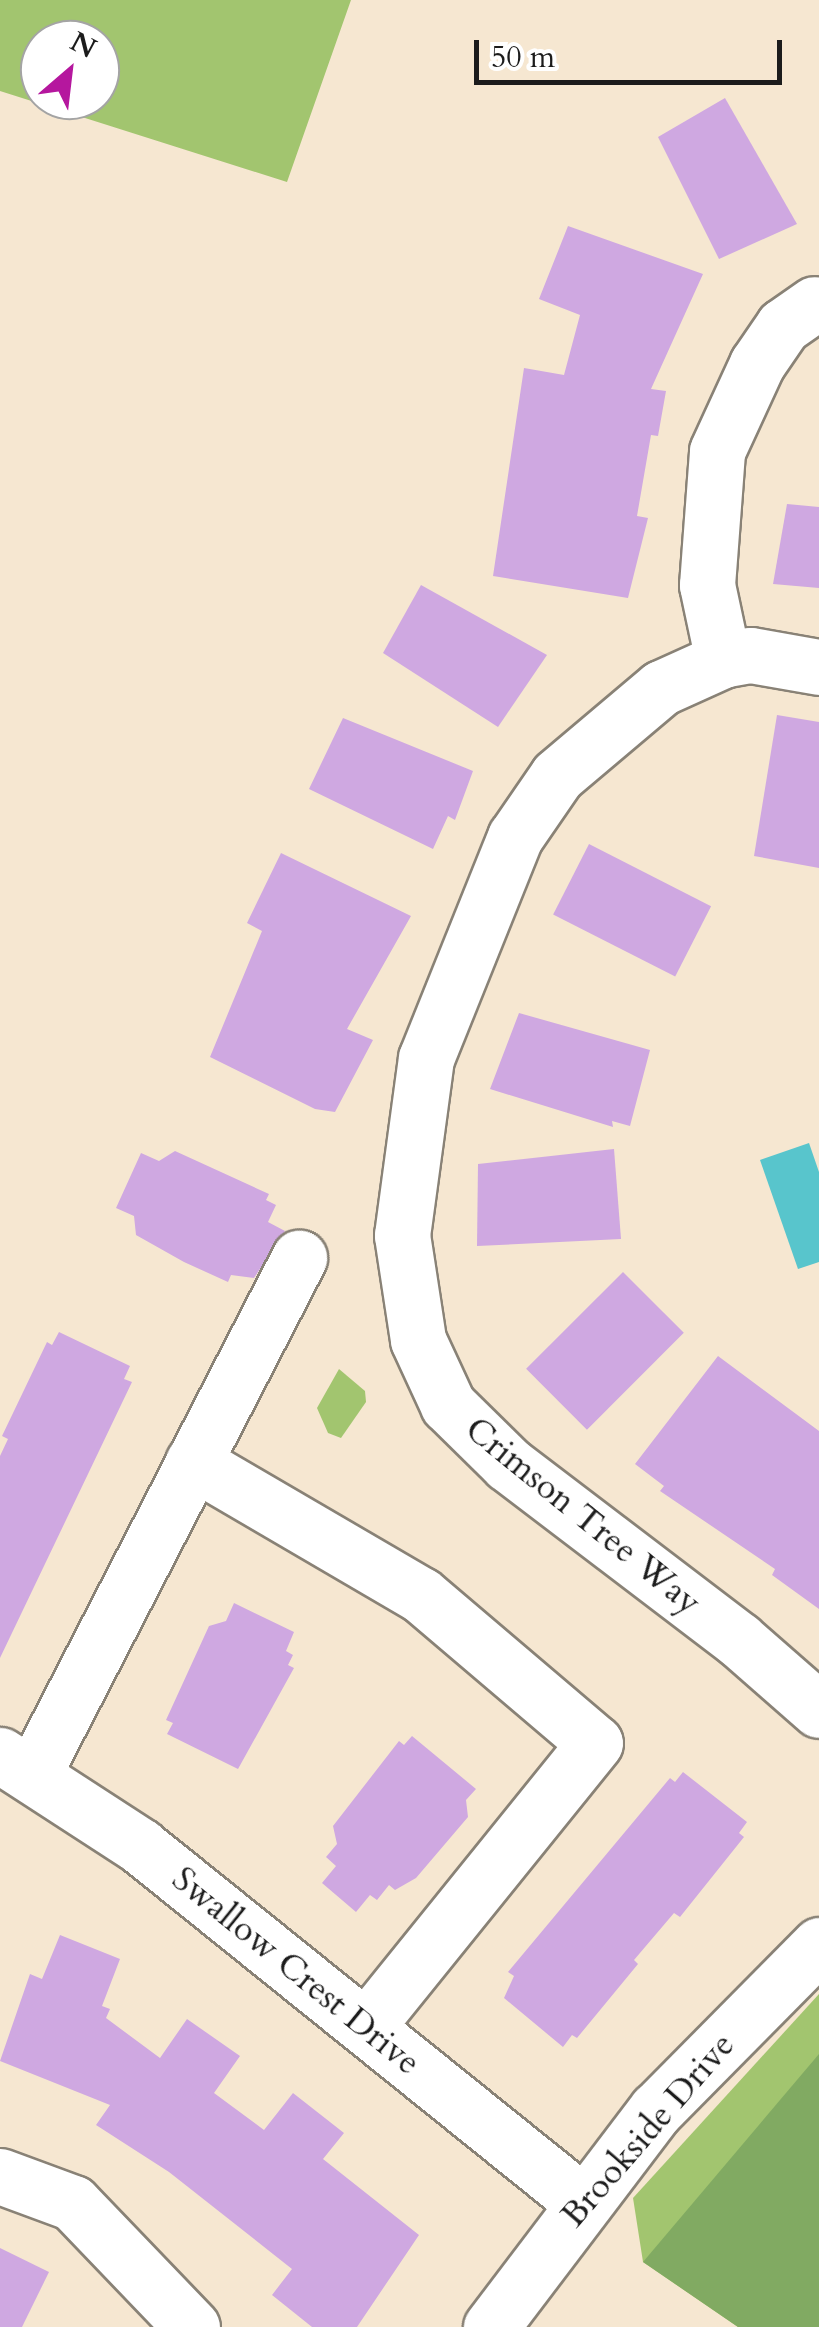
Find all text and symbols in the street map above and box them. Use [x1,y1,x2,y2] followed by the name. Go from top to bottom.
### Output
[20,20,120,120] north arrow
[479,20,786,82] scale bar
[63,23,103,68] text: N
[491,37,555,78] text: 50 m
[457,1408,709,1624] street label: Crimson Tree Way
[163,1858,429,2084] street label: Swallow Crest Drive
[552,2024,744,2236] street label: Brookside Drive

